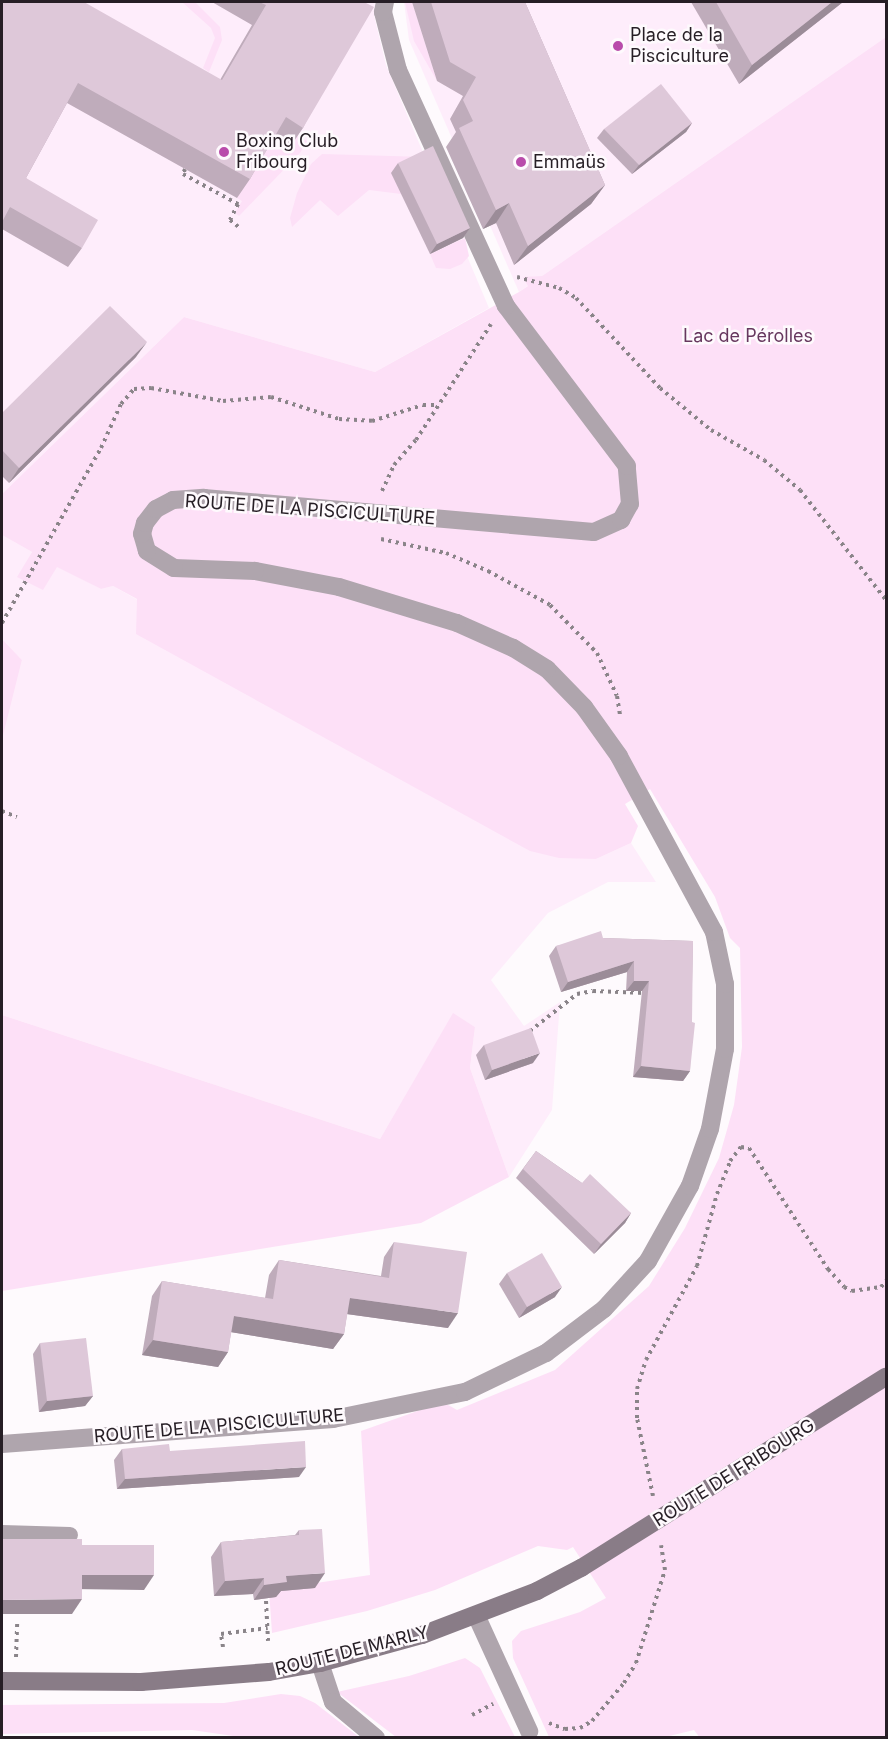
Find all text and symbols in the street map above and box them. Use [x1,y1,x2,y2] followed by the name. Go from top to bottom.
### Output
[630,25,729,68] place label: Place de la Pisciculture
[611,39,625,53] marker: Place de la Pisciculture
[236,131,338,174] place label: Boxing Club Fribourg
[217,145,231,159] marker: Boxing Club Fribourg
[533,151,606,173] place label: Emmaüs
[514,155,528,169] marker: Emmaüs
[683,325,813,347] park label: Lac de Pérolles
[184,490,436,530] street label: ROUTE DE LA PISCICULTURE
[93,1404,345,1448] street label: ROUTE DE LA PISCICULTURE
[649,1415,819,1531] street label: ROUTE DE FRIBOURG
[273,1622,431,1680] street label: ROUTE DE MARLY

